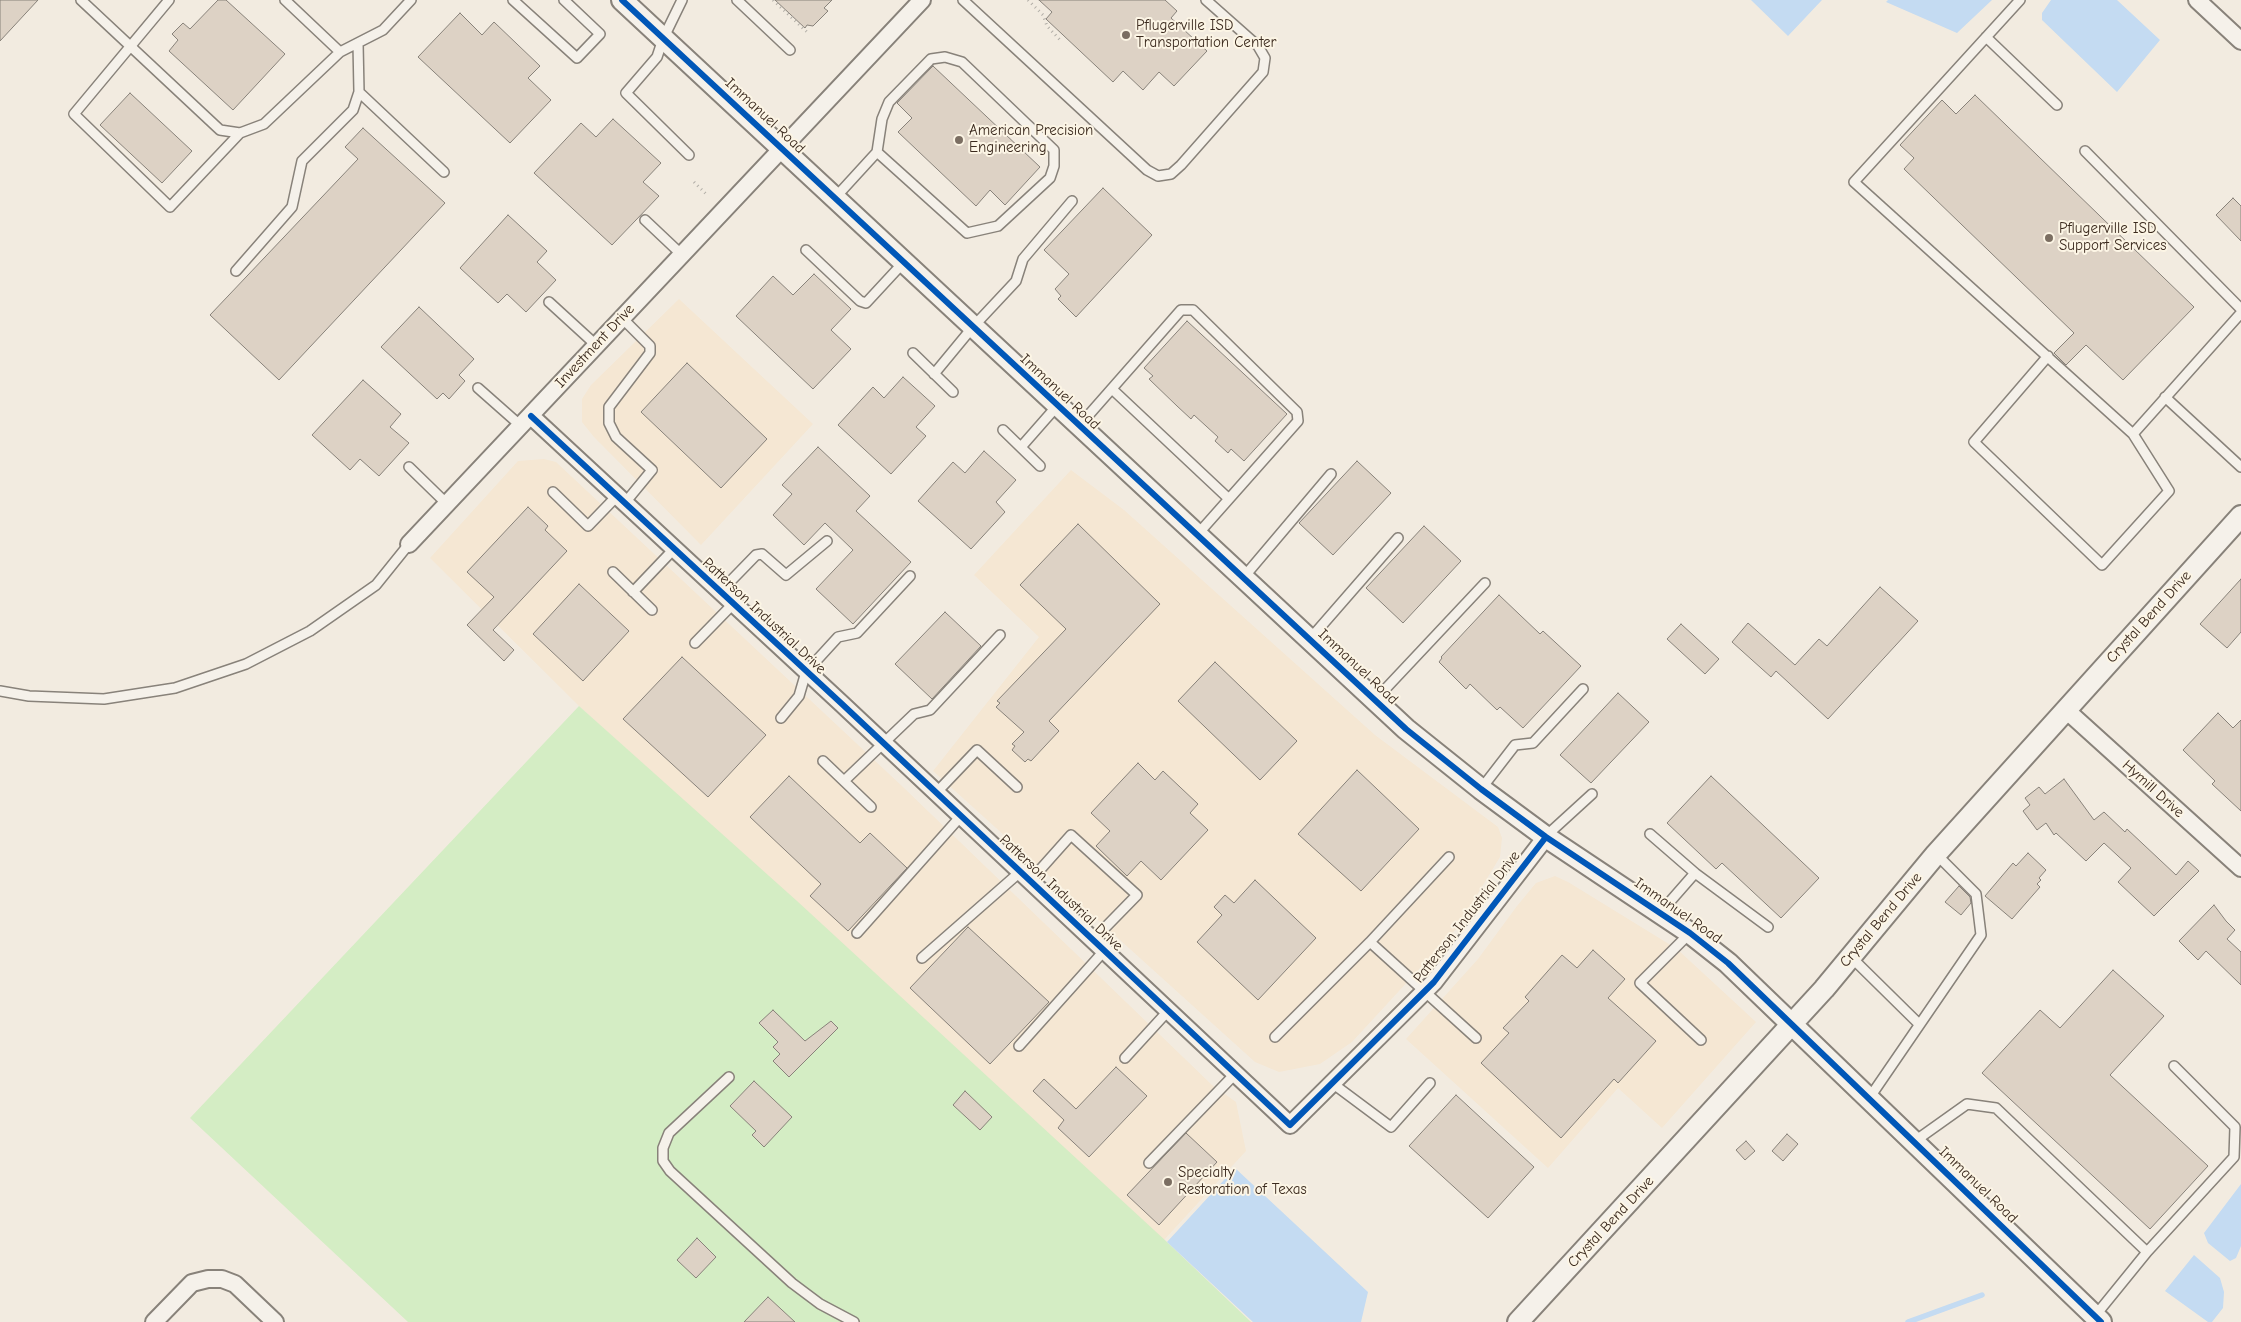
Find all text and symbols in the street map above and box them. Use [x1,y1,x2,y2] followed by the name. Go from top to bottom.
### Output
[1136,17,1277,52] place label: Pflugerville ISD Transportation Center
[1120,29,1132,41] marker: Pflugerville ISD Transportation Center
[721,74,809,158] street label: Immanuel Road
[969,122,1093,157] place label: American Precision Engineering
[953,134,965,146] marker: American Precision Engineering
[2059,220,2166,255] place label: Pflugerville ISD Support Services
[2043,232,2055,244] marker: Pflugerville ISD Support Services
[552,300,638,392] street label: Investment Drive
[1016,350,1104,434] street label: Immanuel Road
[698,554,830,678] street label: Patterson Industrial Drive
[2103,567,2195,667] street label: Crystal Bend Drive
[1314,625,1402,709] street label: Immanuel Road
[2118,756,2188,822] street label: Hymill Drive
[995,831,1127,955] street label: Patterson Industrial Drive
[1410,847,1524,987] street label: Patterson Industrial Drive
[1836,869,1926,971] street label: Crystal Bend Drive
[1631,874,1725,948] street label: Immanuel Road
[1935,1143,2021,1227] street label: Immanuel Road
[1178,1164,1307,1199] place label: Specialty Restoration of Texas
[1564,1173,1658,1271] street label: Crystal Bend Drive
[1162,1176,1174,1188] marker: Specialty Restoration of Texas

